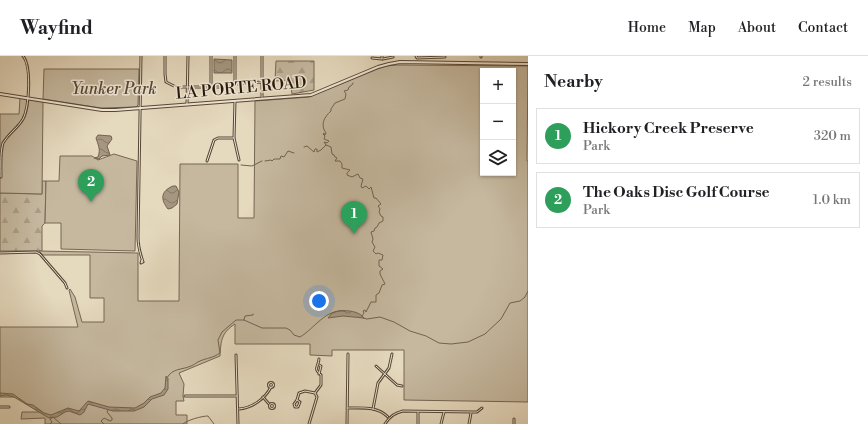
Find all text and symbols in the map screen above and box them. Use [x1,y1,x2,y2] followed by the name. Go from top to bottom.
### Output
[20,16,93,40] text: Wayfind
[628,19,666,37] text: Home
[688,19,716,37] text: Map
[738,19,776,37] text: About
[798,19,848,37] text: Contact
[480,68,516,176] map controls
[480,68,516,104] button: +
[544,71,603,93] text: Nearby
[175,72,307,104] street label: LA PORTE ROAD
[803,74,852,90] text: 2 results
[71,79,157,99] park label: Yunker Park
[480,104,516,140] button: −
[583,119,754,138] text: Hickory Creek Preserve
[555,128,561,144] text: 1
[814,128,851,144] text: 320 m
[583,138,610,154] text: Park
[480,140,516,176] button: layers
[78,169,104,202] pin: 2
[583,183,770,202] text: The Oaks Disc Golf Course
[554,192,562,208] text: 2
[813,192,851,208] text: 1.0 km
[341,201,367,234] pin: 1
[583,202,610,218] text: Park
[309,291,329,311] your location

